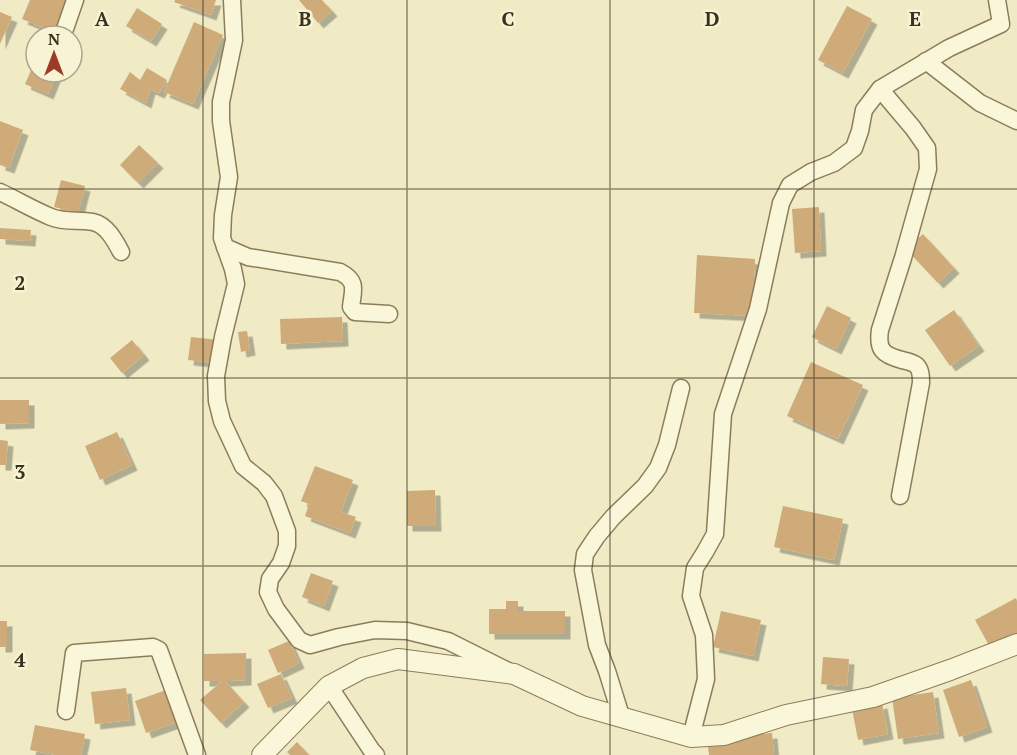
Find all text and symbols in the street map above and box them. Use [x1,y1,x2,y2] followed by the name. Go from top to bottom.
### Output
[95,5,110,32] text: A
[299,5,312,32] text: B
[501,5,515,32] text: C
[705,5,719,32] text: D
[909,5,921,32] text: E
[24,24,84,84] north arrow
[48,28,60,50] text: N
[14,269,26,296] text: 2
[14,458,26,485] text: 3
[14,646,26,673] text: 4

